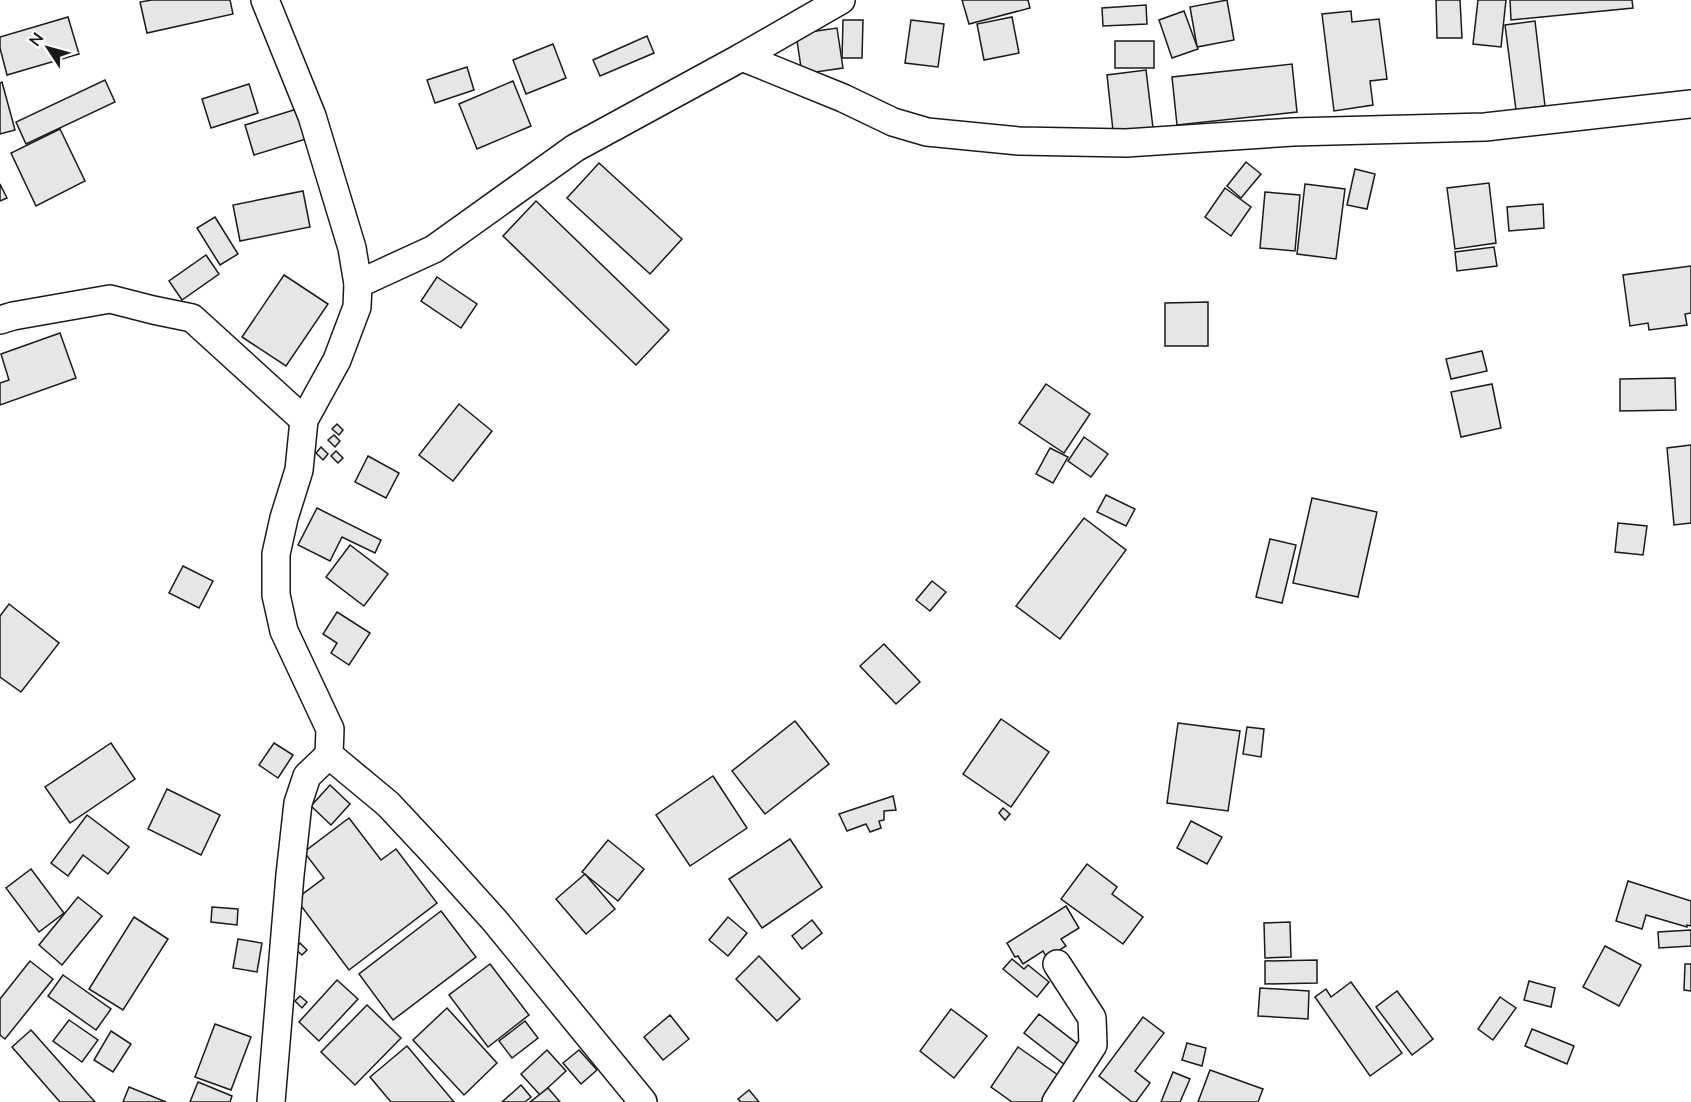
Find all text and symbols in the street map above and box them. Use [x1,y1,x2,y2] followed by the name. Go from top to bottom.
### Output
[18,18,78,78] north arrow
[24,28,48,50] text: N

